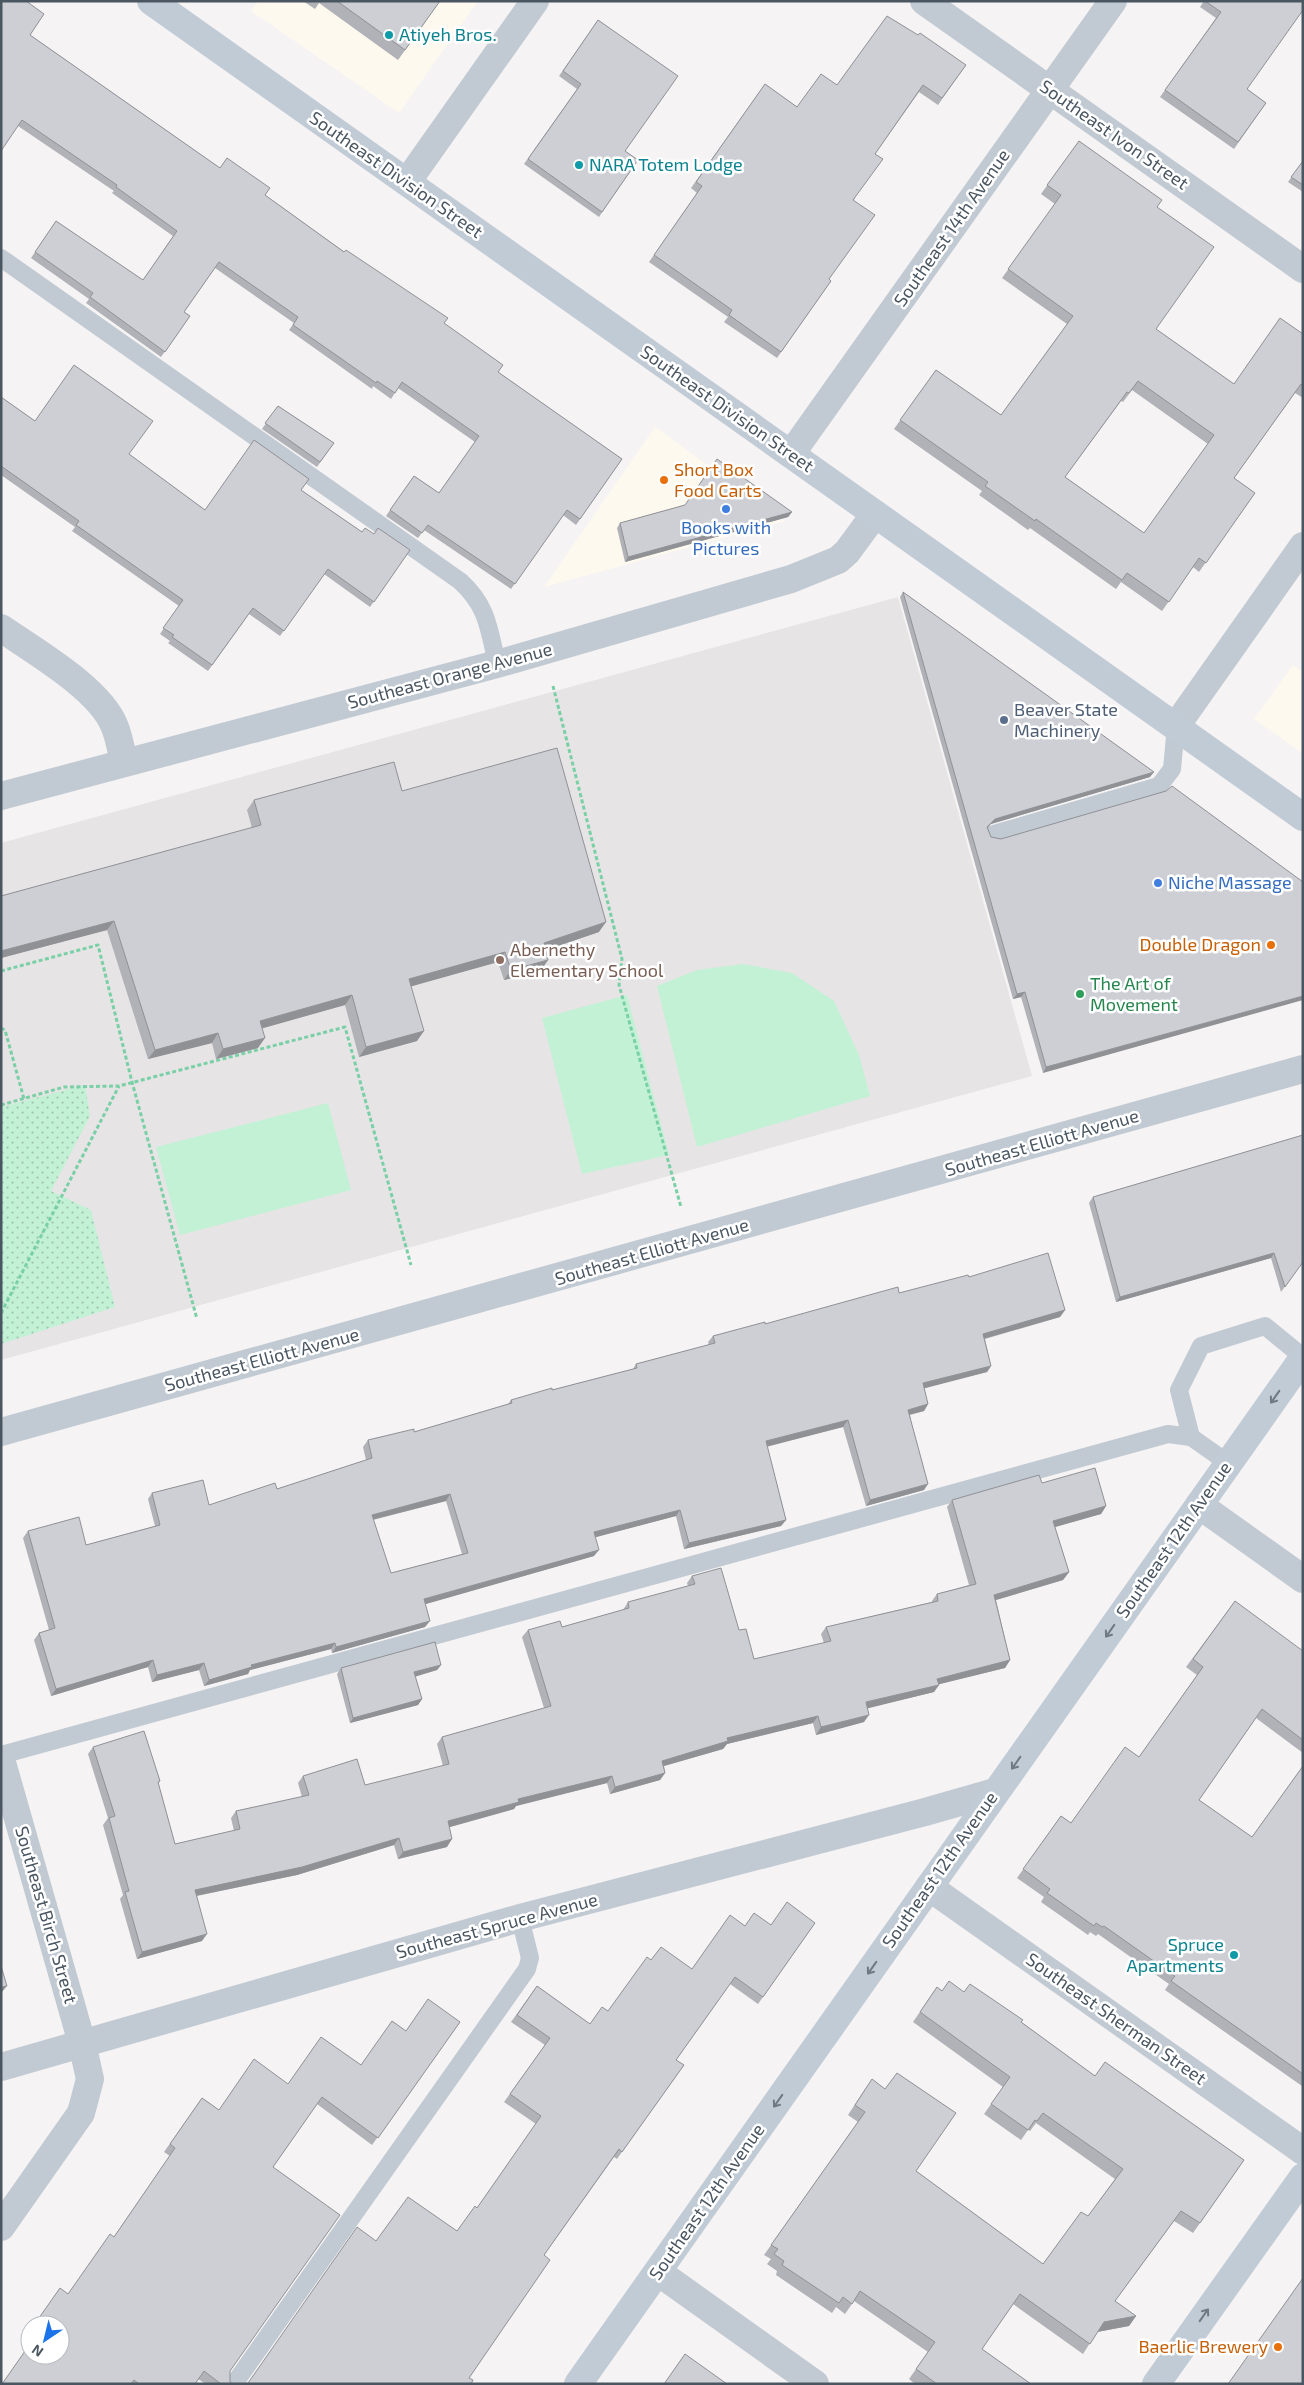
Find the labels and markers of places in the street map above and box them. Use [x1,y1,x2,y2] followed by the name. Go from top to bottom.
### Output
[399,23,497,45] place label: Atiyeh Bros.
[383,29,395,41] marker: Atiyeh Bros.
[589,153,743,175] place label: NARA Totem Lodge
[573,159,585,171] marker: NARA Totem Lodge
[674,458,762,501] place label: Short Box Food Carts
[658,474,670,486] marker: Short Box Food Carts
[720,503,732,515] marker: Books with Pictures
[681,516,771,559] place label: Books with Pictures
[1014,698,1118,741] place label: Beaver State Machinery
[998,714,1010,726] marker: Beaver State Machinery
[1168,871,1292,893] place label: Niche Massage
[1152,877,1164,889] marker: Niche Massage
[1140,933,1261,955] place label: Double Dragon
[510,938,664,981] place label: Abernethy Elementary School
[1265,939,1277,951] marker: Double Dragon
[494,954,506,966] marker: Abernethy Elementary School
[1090,972,1178,1015] place label: The Art of Movement
[1074,988,1086,1000] marker: The Art of Movement
[1127,1933,1224,1976] place label: Spruce Apartments
[1228,1949,1240,1961] marker: Spruce Apartments
[1138,2335,1268,2357] place label: Baerlic Brewery
[1272,2341,1284,2353] marker: Baerlic Brewery

